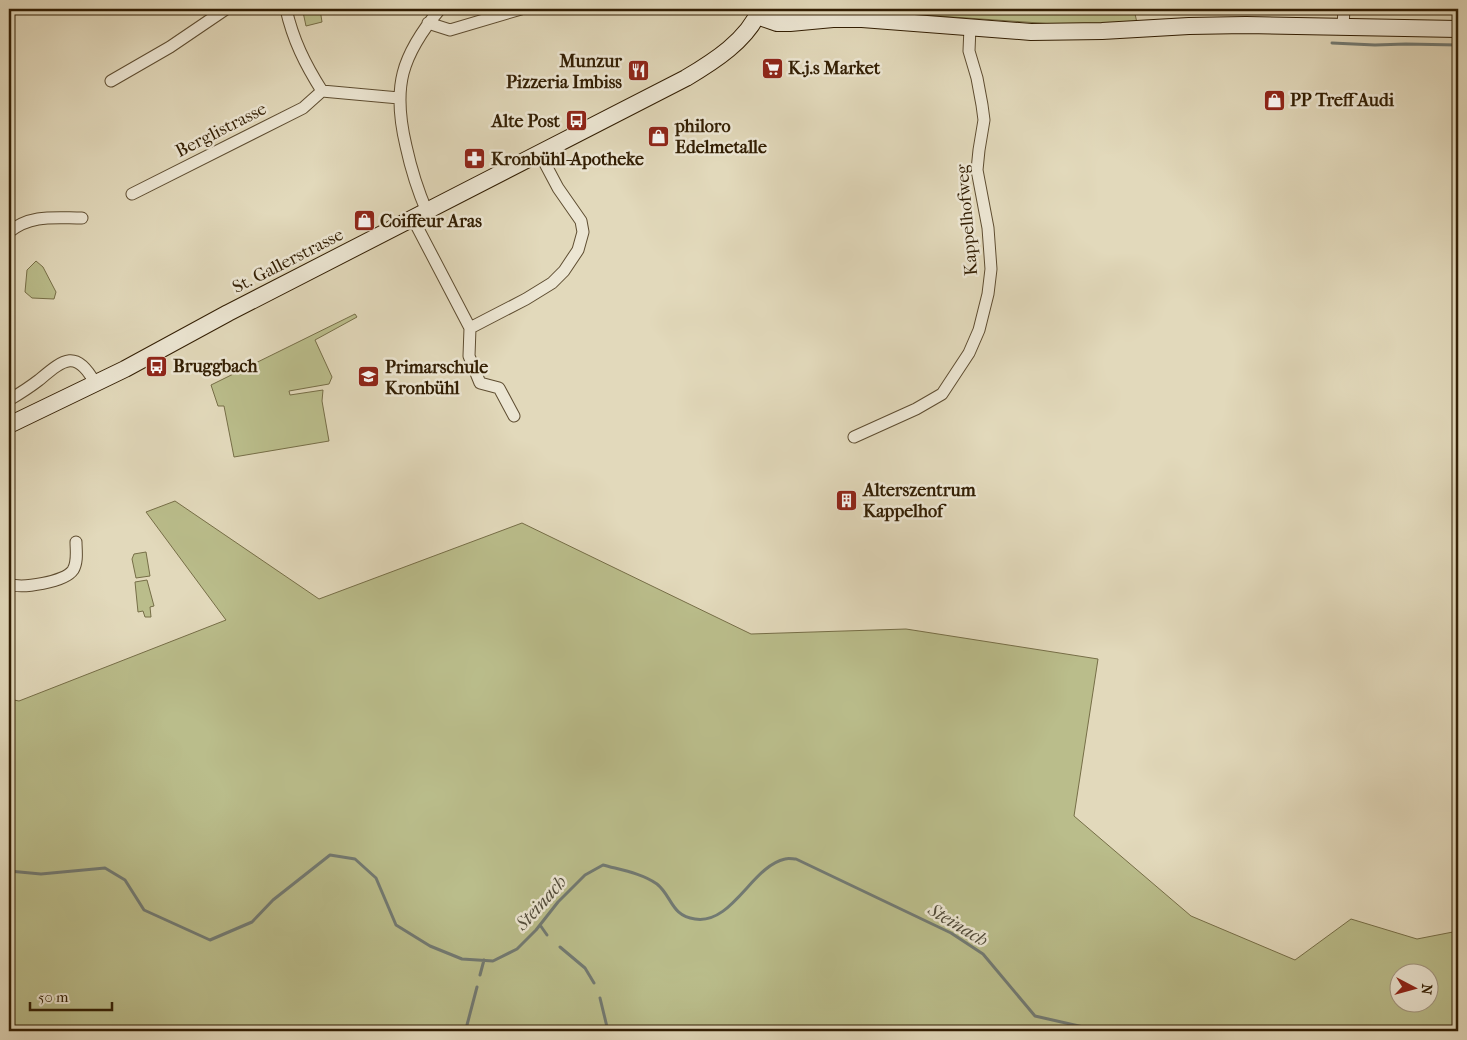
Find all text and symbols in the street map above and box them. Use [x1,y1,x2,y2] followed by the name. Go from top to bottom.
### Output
[506,51,622,93] place label: Munzur Pizzeria Imbiss
[760,56,784,80] supermarket icon: K.j.s Market
[788,58,881,79] place label: K.j.s Market
[626,59,650,83] restaurant icon: Munzur Pizzeria Imbiss
[1262,88,1286,112] shop icon: PP Treff Audi
[1290,90,1395,111] place label: PP Treff Audi
[172,98,270,162] street label: Berglistrasse
[564,109,588,133] bus stop icon: Alte Post
[491,111,561,132] place label: Alte Post
[674,116,767,158] place label: philoro Edelmetalle
[647,124,671,148] shop icon: philoro Edelmetalle
[463,147,487,171] pharmacy icon: Kronbühl-Apotheke
[491,149,644,170] place label: Kronbühl-Apotheke
[952,163,982,277] street label: Kappelhofweg
[352,209,376,233] shop icon: Coiffeur Aras
[380,211,482,232] place label: Coiffeur Aras
[229,224,347,298] street label: St. Gallerstrasse
[145,354,169,378] bus stop icon: Bruggbach
[173,356,258,377] place label: Bruggbach
[385,357,488,399] place label: Primarschule Kronbühl
[357,365,381,389] school or university icon: Primarschule Kronbühl
[862,480,977,522] place label: Alterszentrum Kappelhof
[835,488,859,512] building icon: Alterszentrum Kappelhof
[510,871,571,936] water label: Steinach
[923,898,992,952] water label: Steinach
[1390,962,1440,1012] north arrow
[30,980,112,1012] scale bar
[1417,983,1435,996] text: N
[38,988,69,1006] text: 50 m

